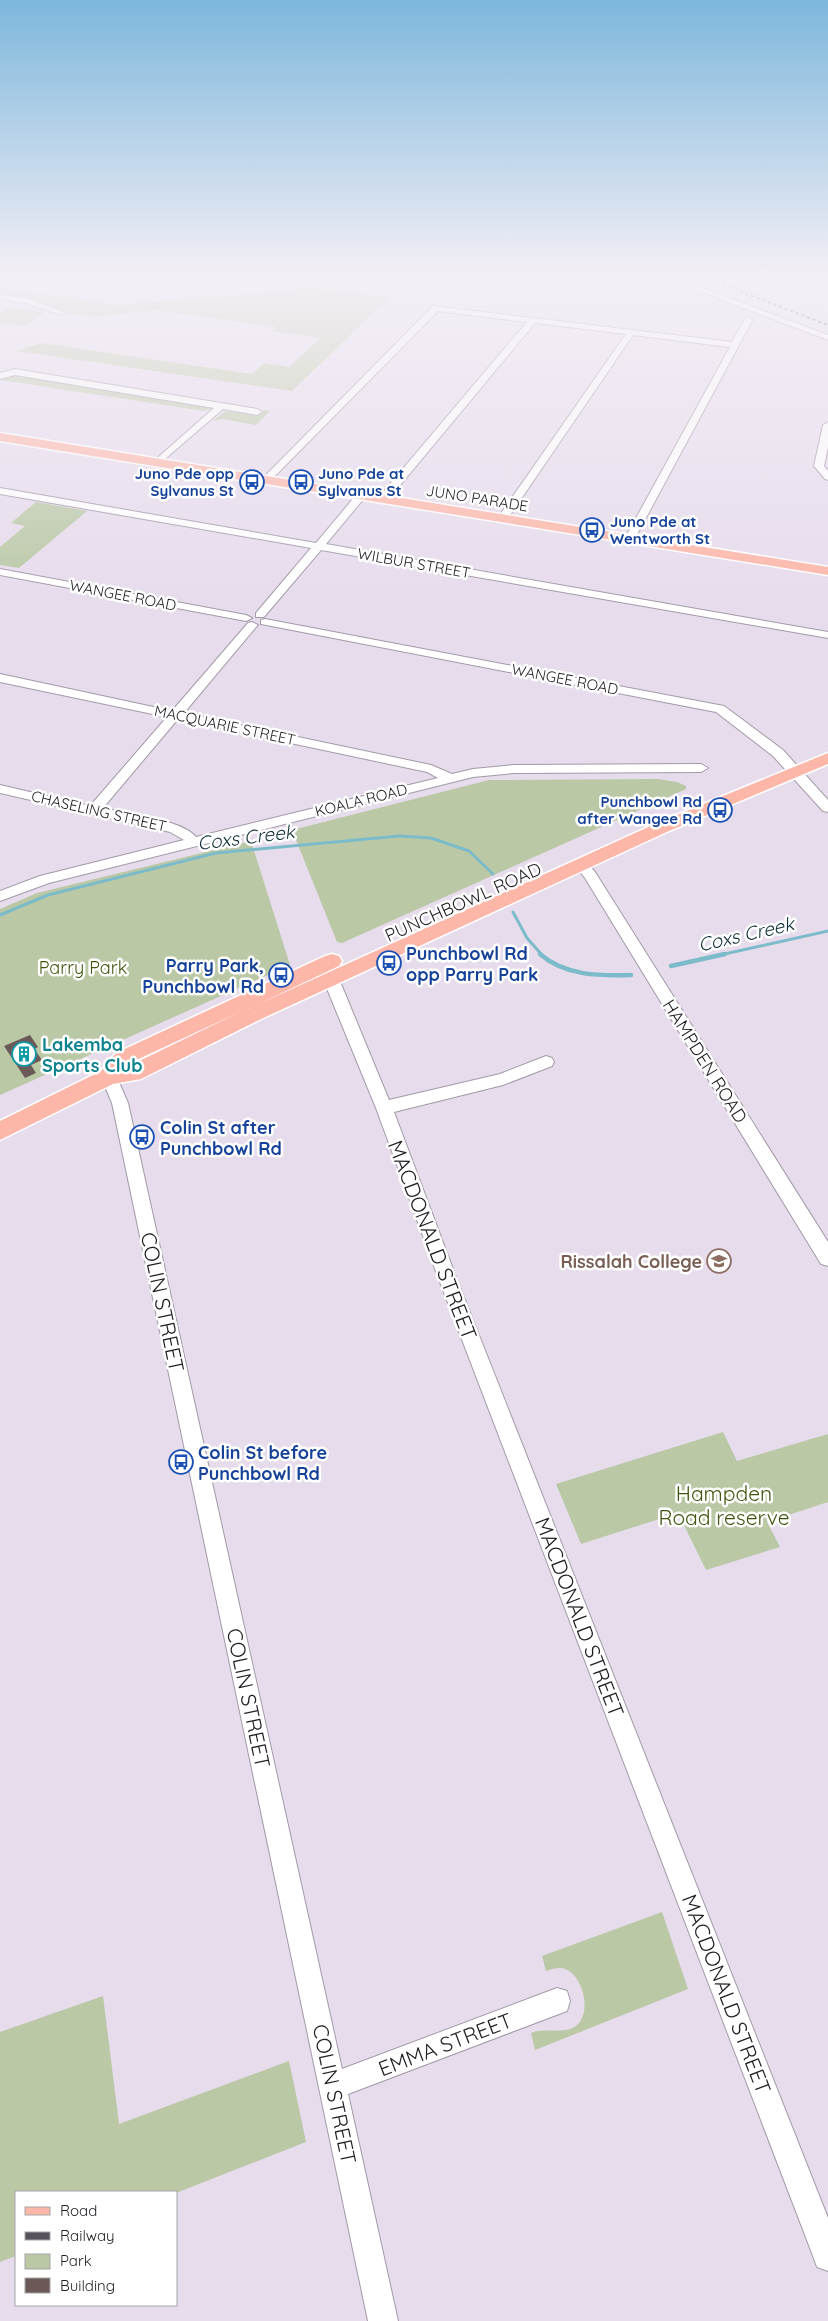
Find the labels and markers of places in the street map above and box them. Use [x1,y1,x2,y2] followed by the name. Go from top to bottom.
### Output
[135,464,234,500] place label: Juno Pde opp Sylvanus St
[318,464,405,500] place label: Juno Pde at Sylvanus St
[239,469,265,495] bus stop icon: Juno Pde opp Sylvanus St
[288,469,314,495] bus stop icon: Juno Pde at Sylvanus St
[610,512,710,548] place label: Juno Pde at Wentworth St
[579,517,605,543] bus stop icon: Juno Pde at Wentworth St
[577,792,702,828] place label: Punchbowl Rd after Wangee Rd
[707,797,733,823] bus stop icon: Punchbowl Rd after Wangee Rd
[406,942,538,986] place label: Punchbowl Rd opp Parry Park
[376,950,402,976] bus stop icon: Punchbowl Rd opp Parry Park
[142,954,264,998] place label: Parry Park, Punchbowl Rd
[268,962,294,988] bus stop icon: Parry Park, Punchbowl Rd
[42,1033,142,1077] place label: Lakemba Sports Club
[11,1041,37,1067] building icon: Lakemba Sports Club
[160,1116,282,1160] place label: Colin St after Punchbowl Rd
[129,1124,155,1150] bus stop icon: Colin St after Punchbowl Rd
[706,1248,732,1274] school or university icon: Rissalah College
[561,1250,702,1273] place label: Rissalah College
[198,1441,327,1485] place label: Colin St before Punchbowl Rd
[168,1449,194,1475] bus stop icon: Colin St before Punchbowl Rd

